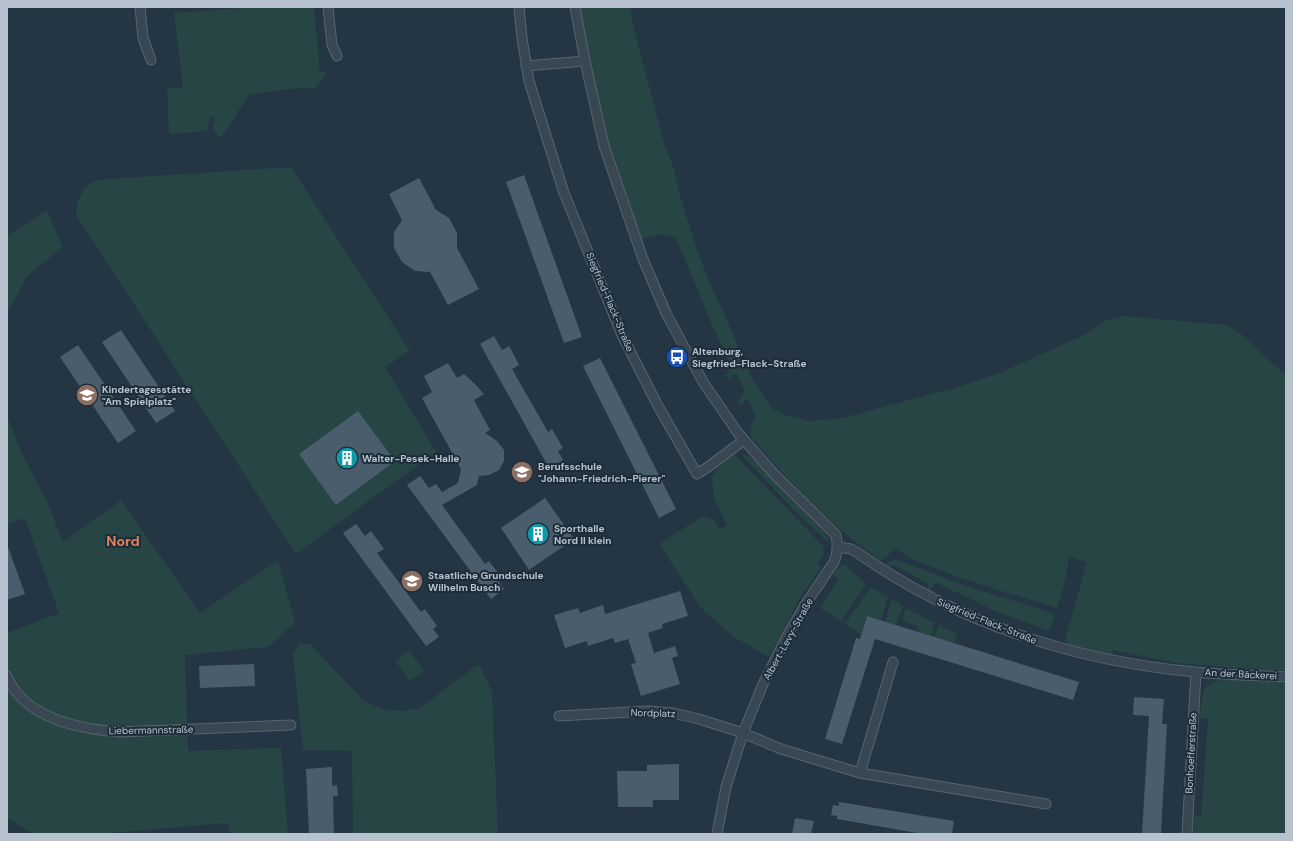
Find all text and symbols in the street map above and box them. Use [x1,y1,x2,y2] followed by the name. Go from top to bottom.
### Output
[583,250,637,354] street label: Siegfried-Flack-Straße
[664,344,690,370] bus stop icon: Altenburg, Siegfried-Flack-Straße
[692,345,807,370] place label: Altenburg, Siegfried-Flack-Straße
[74,382,100,408] school or university icon: Kindertagesstätte "Am Spielplatz"
[102,383,191,408] place label: Kindertagesstätte "Am Spielplatz"
[334,445,360,471] building icon: Walter-Pesek-Halle
[362,452,459,465] place label: Walter-Pesek-Halle
[509,459,535,485] school or university icon: Berufsschule "Johann-Friedrich-Pierer"
[538,460,665,485] place label: Berufsschule "Johann-Friedrich-Pierer"
[525,521,551,547] building icon: Sporthalle Nord II klein
[554,522,611,547] place label: Sporthalle Nord II klein
[106,532,140,550] district label: Nord
[399,568,425,594] school or university icon: Staatliche Grundschule Wilhelm Busch
[428,569,544,594] place label: Staatliche Grundschule Wilhelm Busch
[935,595,1039,647] street label: Siegfried-Flack-Straße
[760,596,816,682] street label: Albert-Levy-Straße
[1204,666,1278,682] street label: An der Bäckerei
[630,706,676,720] street label: Nordplatz
[1182,712,1200,794] street label: Bonhoefferstraße
[108,723,194,737] street label: Liebermannstraße

